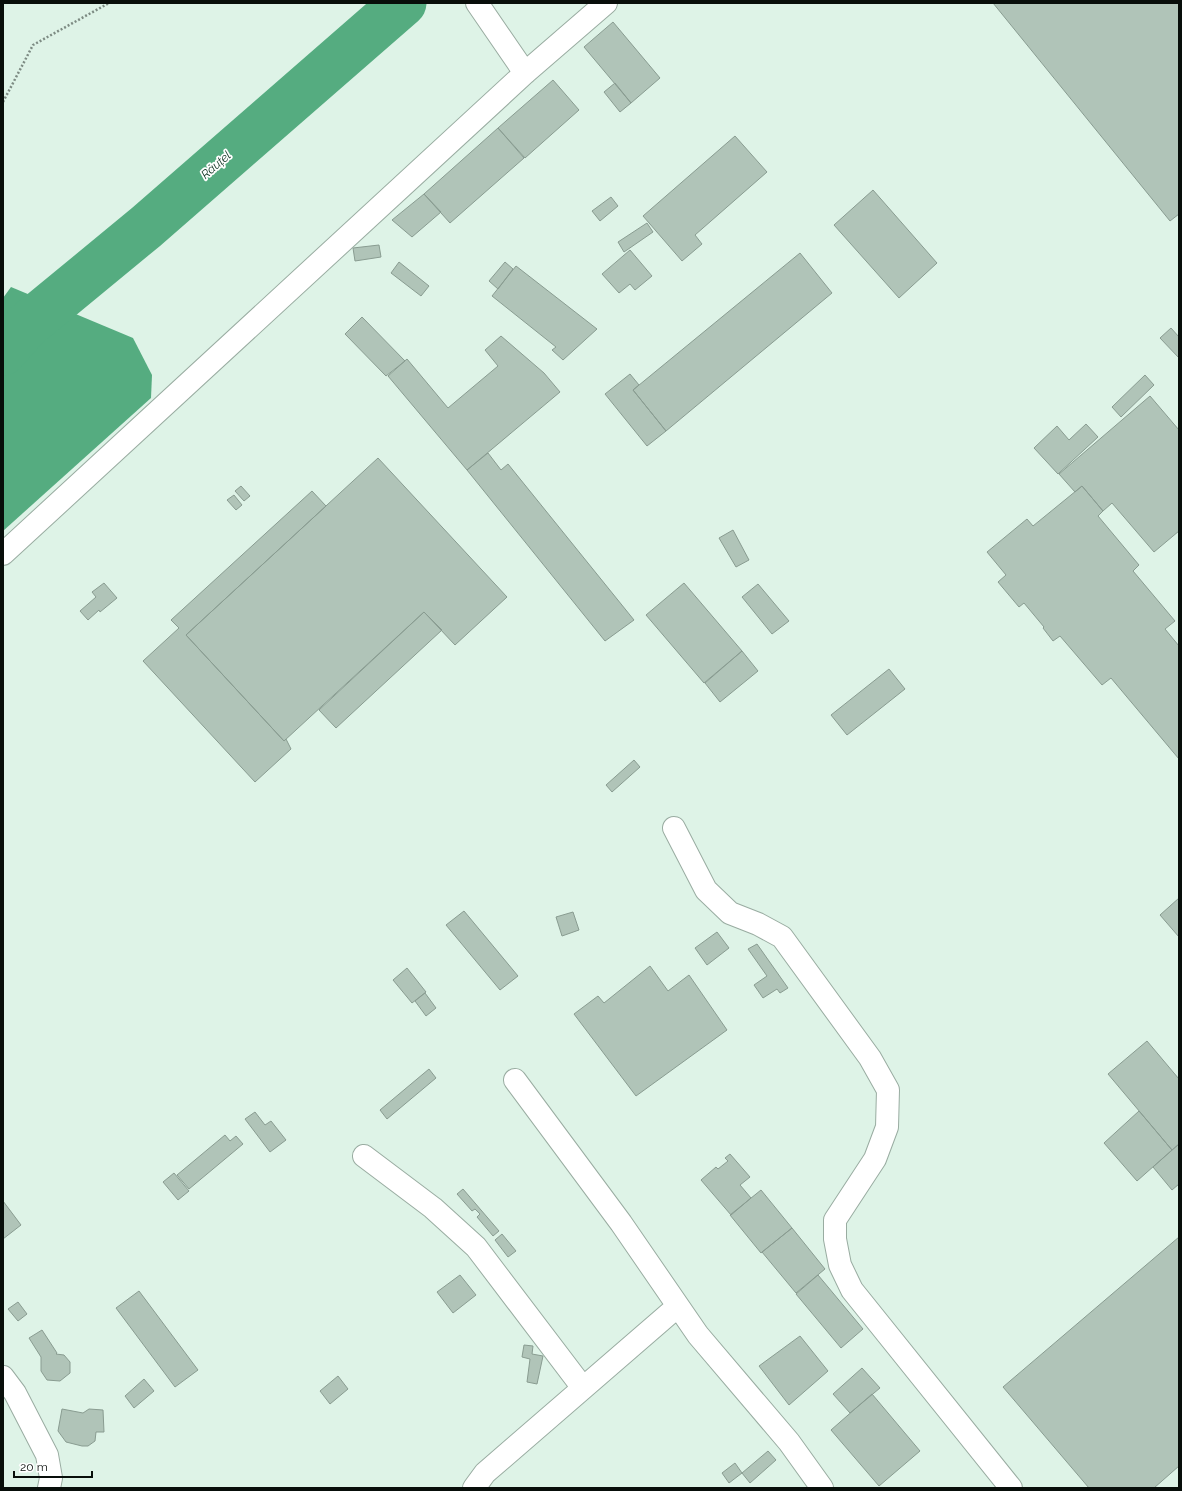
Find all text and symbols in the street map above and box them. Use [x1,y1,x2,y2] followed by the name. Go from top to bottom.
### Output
[198,148,234,182] water label: Răuțel
[14,1453,92,1479] scale bar
[20,1460,48,1474] text: 20 m

